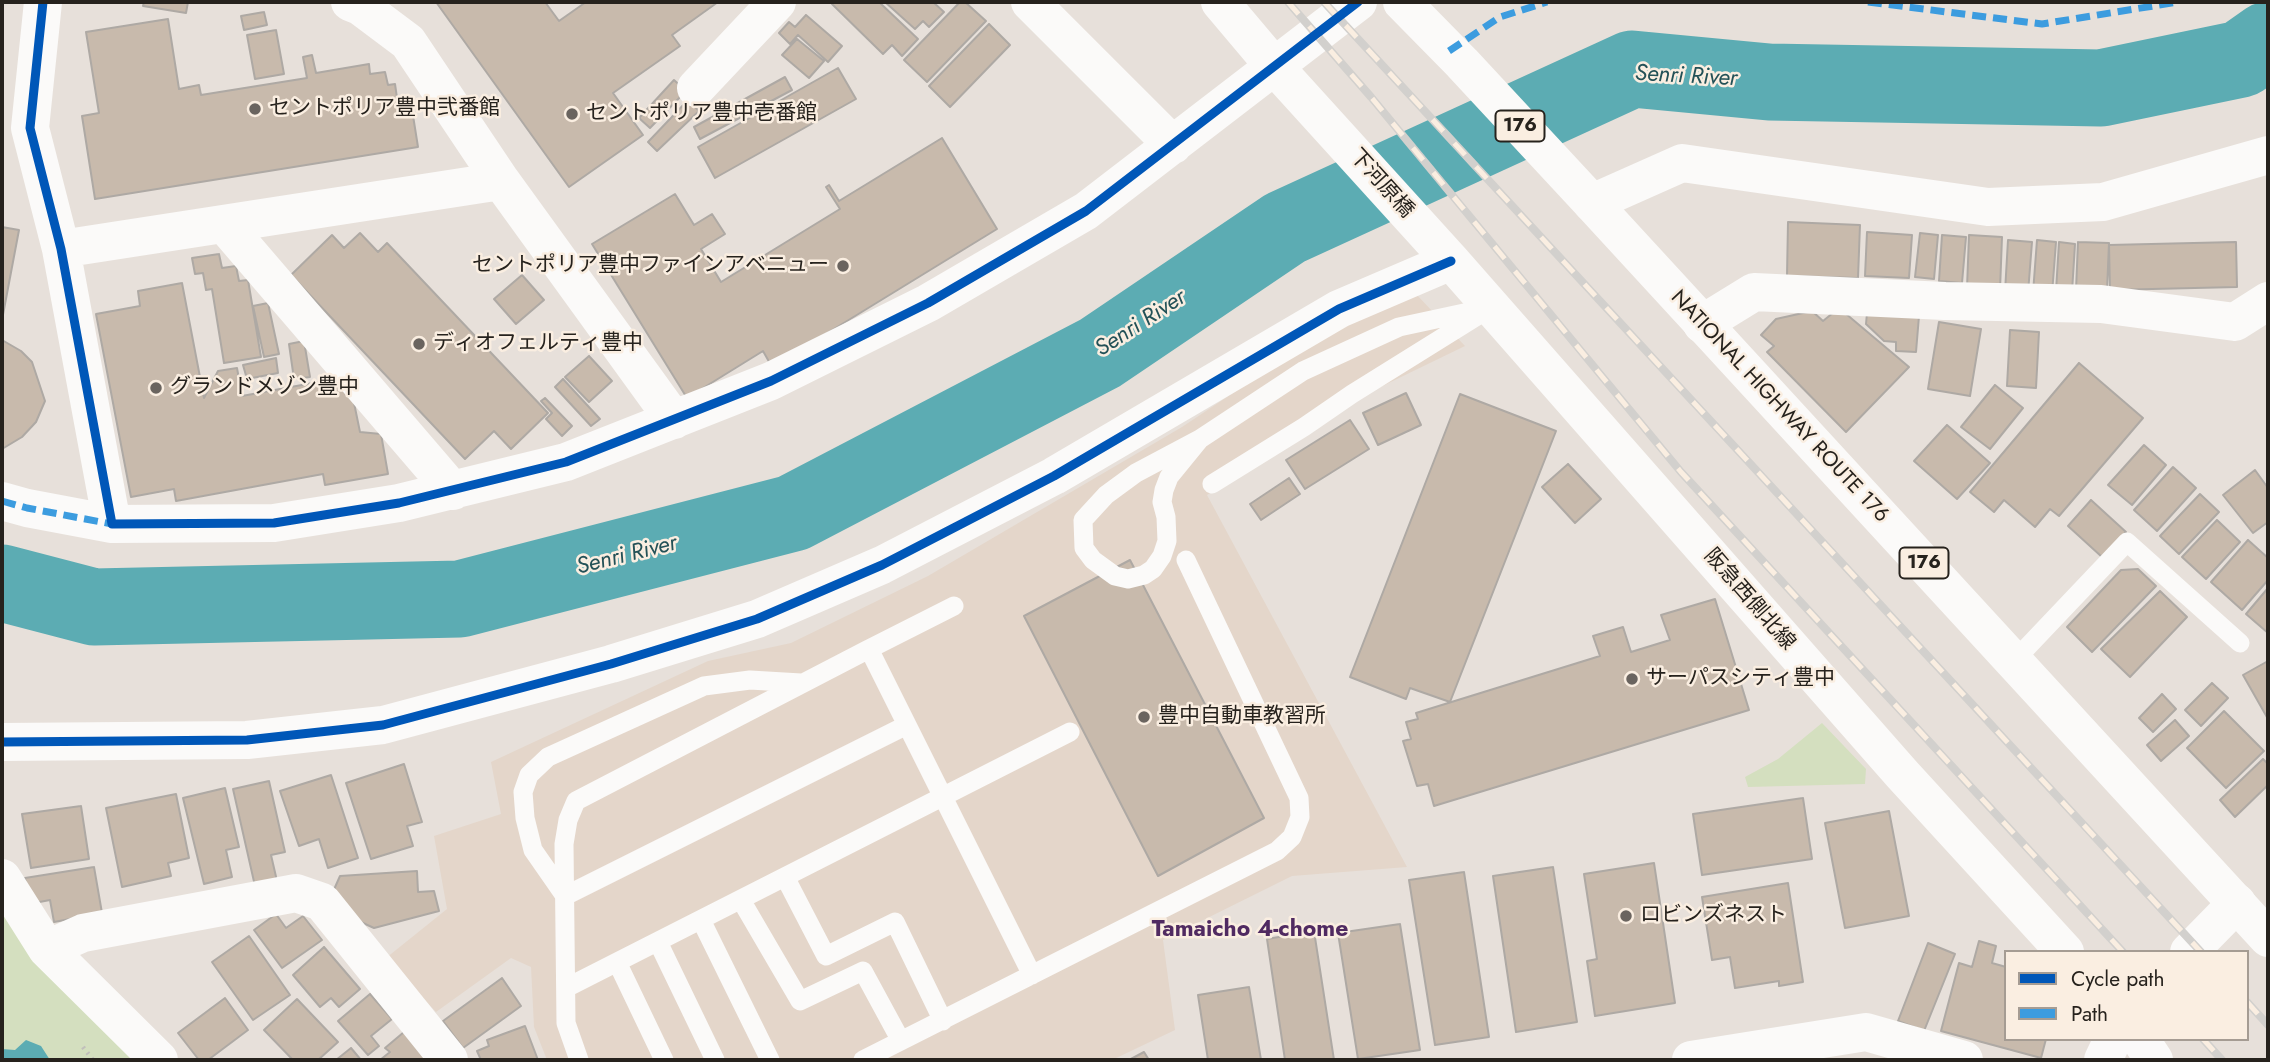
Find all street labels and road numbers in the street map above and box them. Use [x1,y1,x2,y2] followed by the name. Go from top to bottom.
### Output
[1496,110,1544,142] road number: 176
[1344,144,1418,224] street label: 下河原橋
[1665,286,1893,528] street label: NATIONAL HIGHWAY ROUTE 176
[1698,544,1800,656] street label: 阪急西側北線
[1899,548,1948,578] road number: 176

